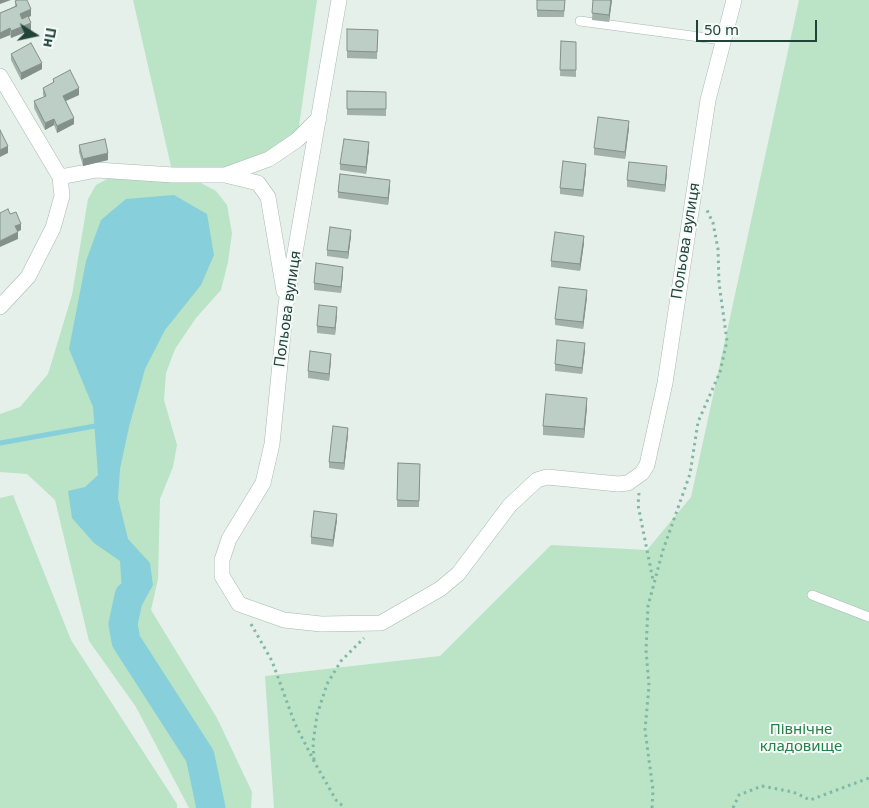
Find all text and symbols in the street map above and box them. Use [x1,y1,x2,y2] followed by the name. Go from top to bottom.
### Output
[10,10,60,60] north arrow
[699,10,820,42] scale bar
[704,19,739,39] text: 50 m
[39,26,61,49] text: Пн
[668,181,704,301] street label: Польова вулиця
[271,249,305,369] street label: Польова вулиця
[760,721,842,756] park label: Північне кладовище

